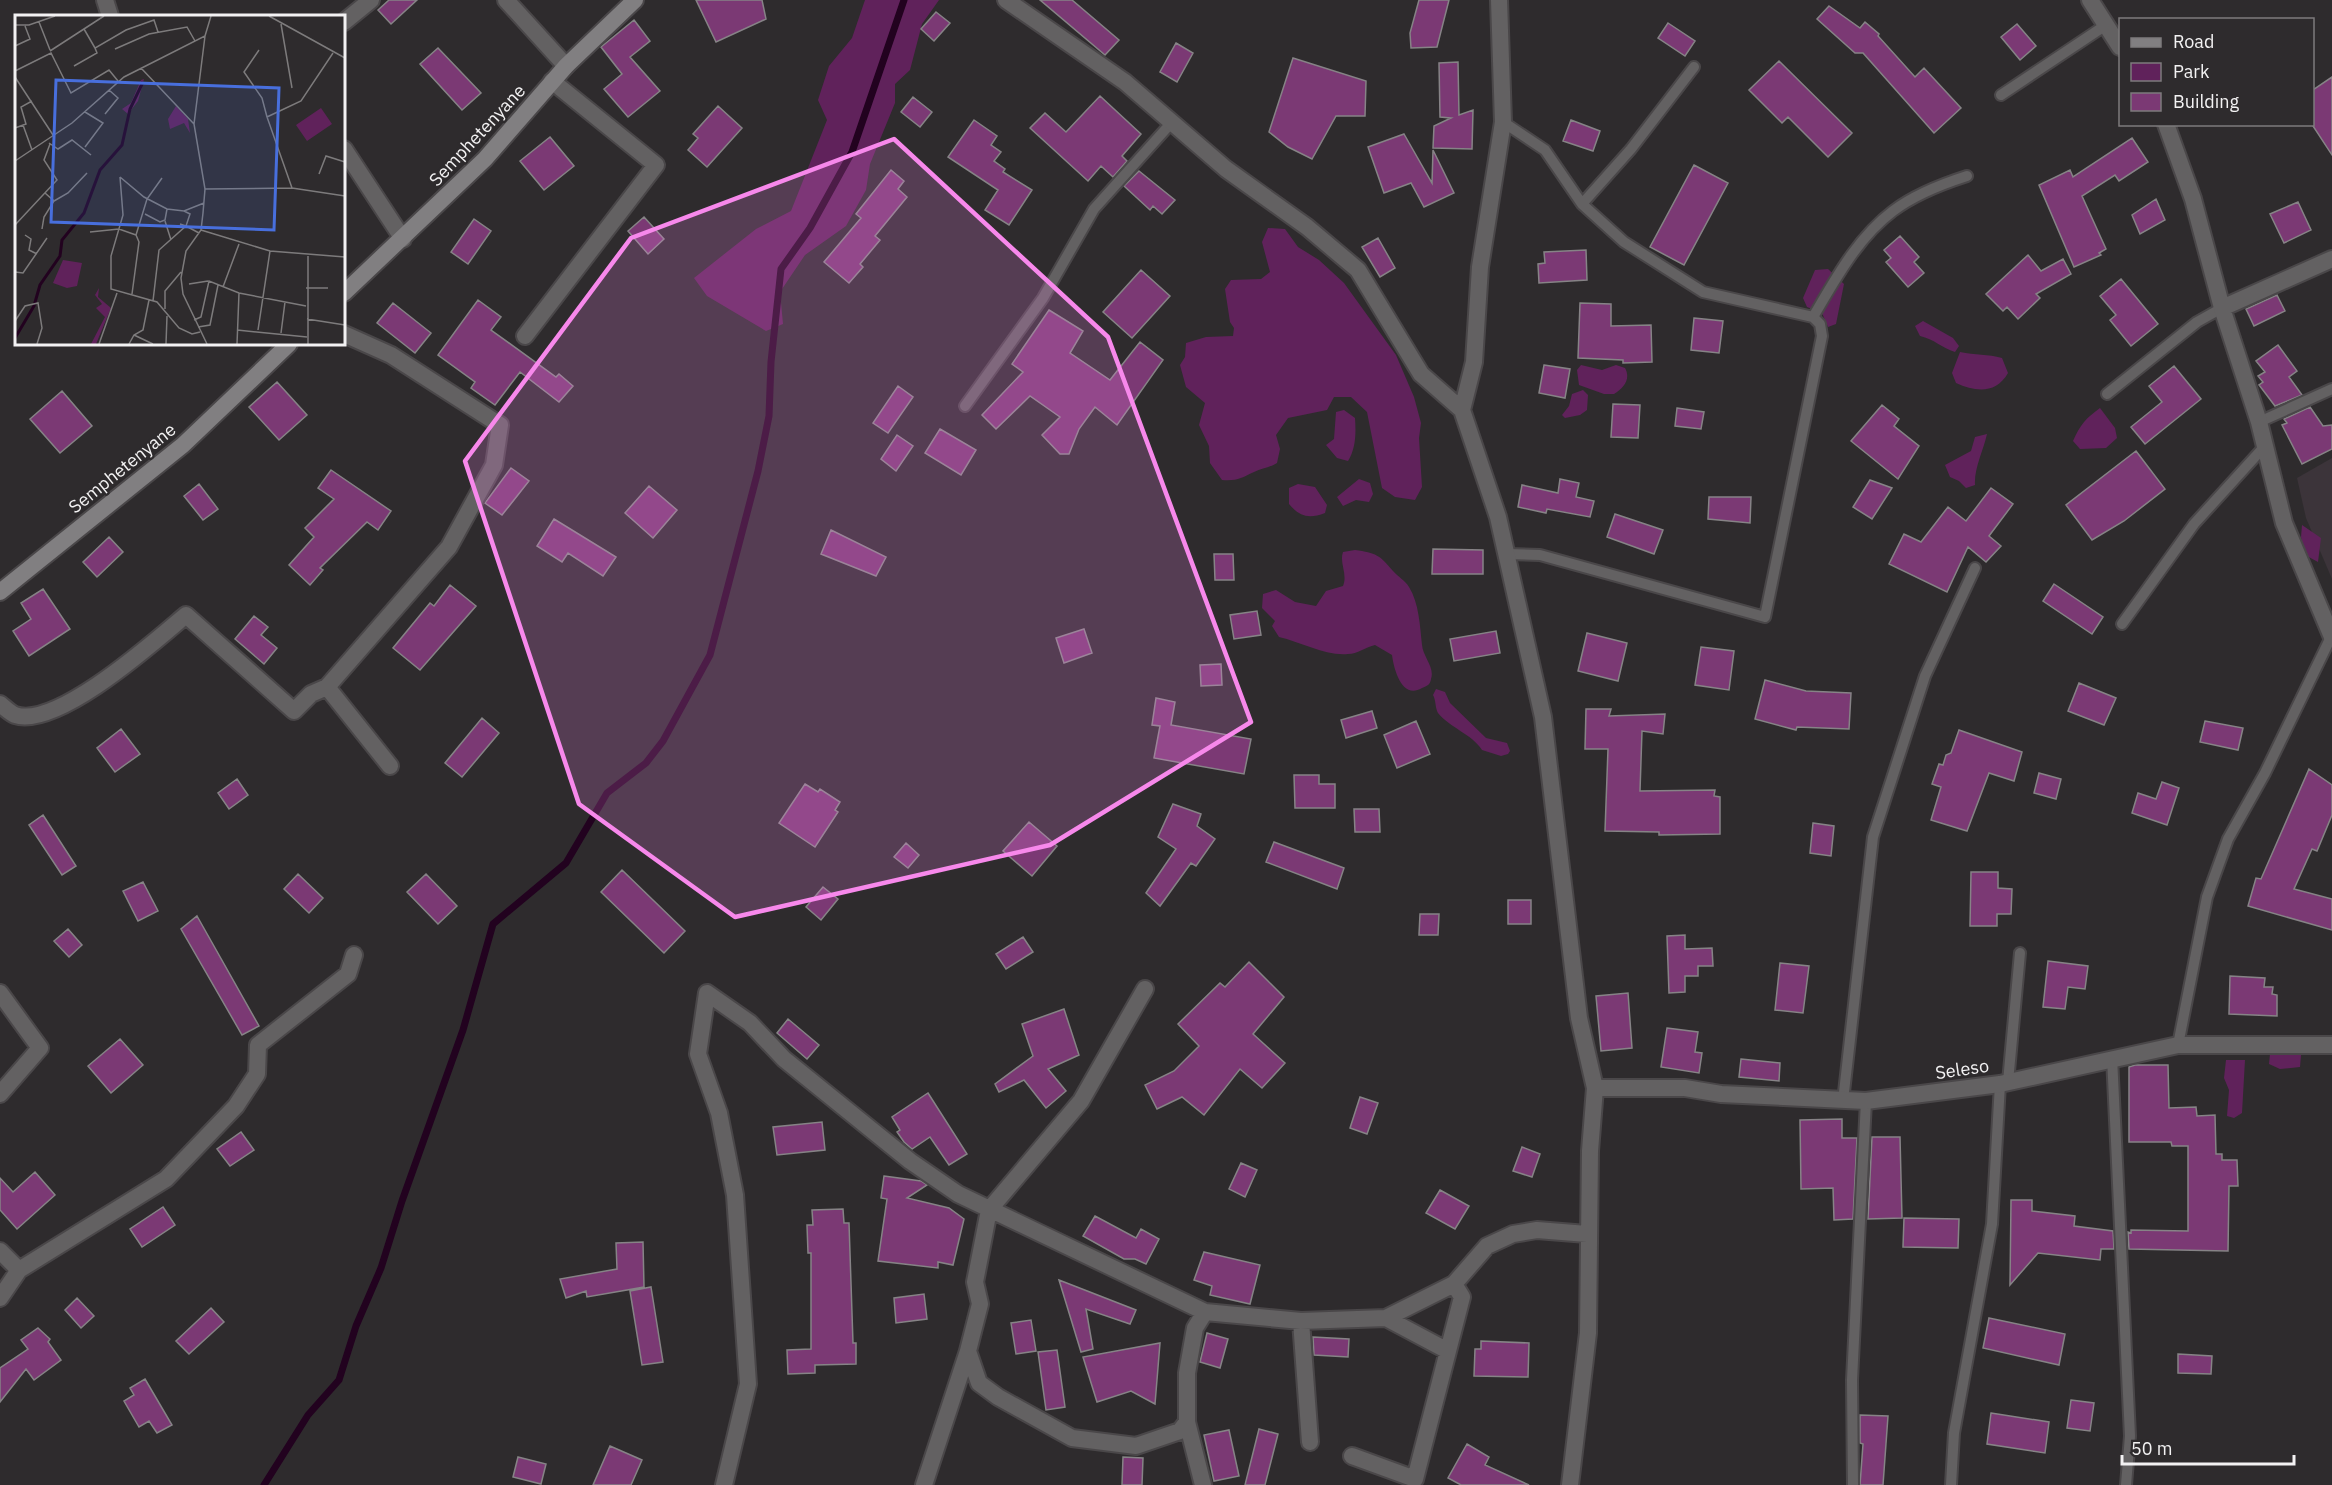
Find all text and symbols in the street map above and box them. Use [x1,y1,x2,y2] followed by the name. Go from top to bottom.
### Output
[15,15,345,345] inset map
[2119,18,2314,126] legend
[2173,30,2214,53] text: Road
[2173,60,2210,83] text: Park
[424,79,530,191] street label: Semphetenyane
[2173,90,2240,113] text: Building
[64,418,180,518] street label: Semphetenyane
[1934,1054,1990,1084] street label: Seleso
[2122,1428,2294,1466] scale bar
[2131,1437,2173,1460] text: 50 m

